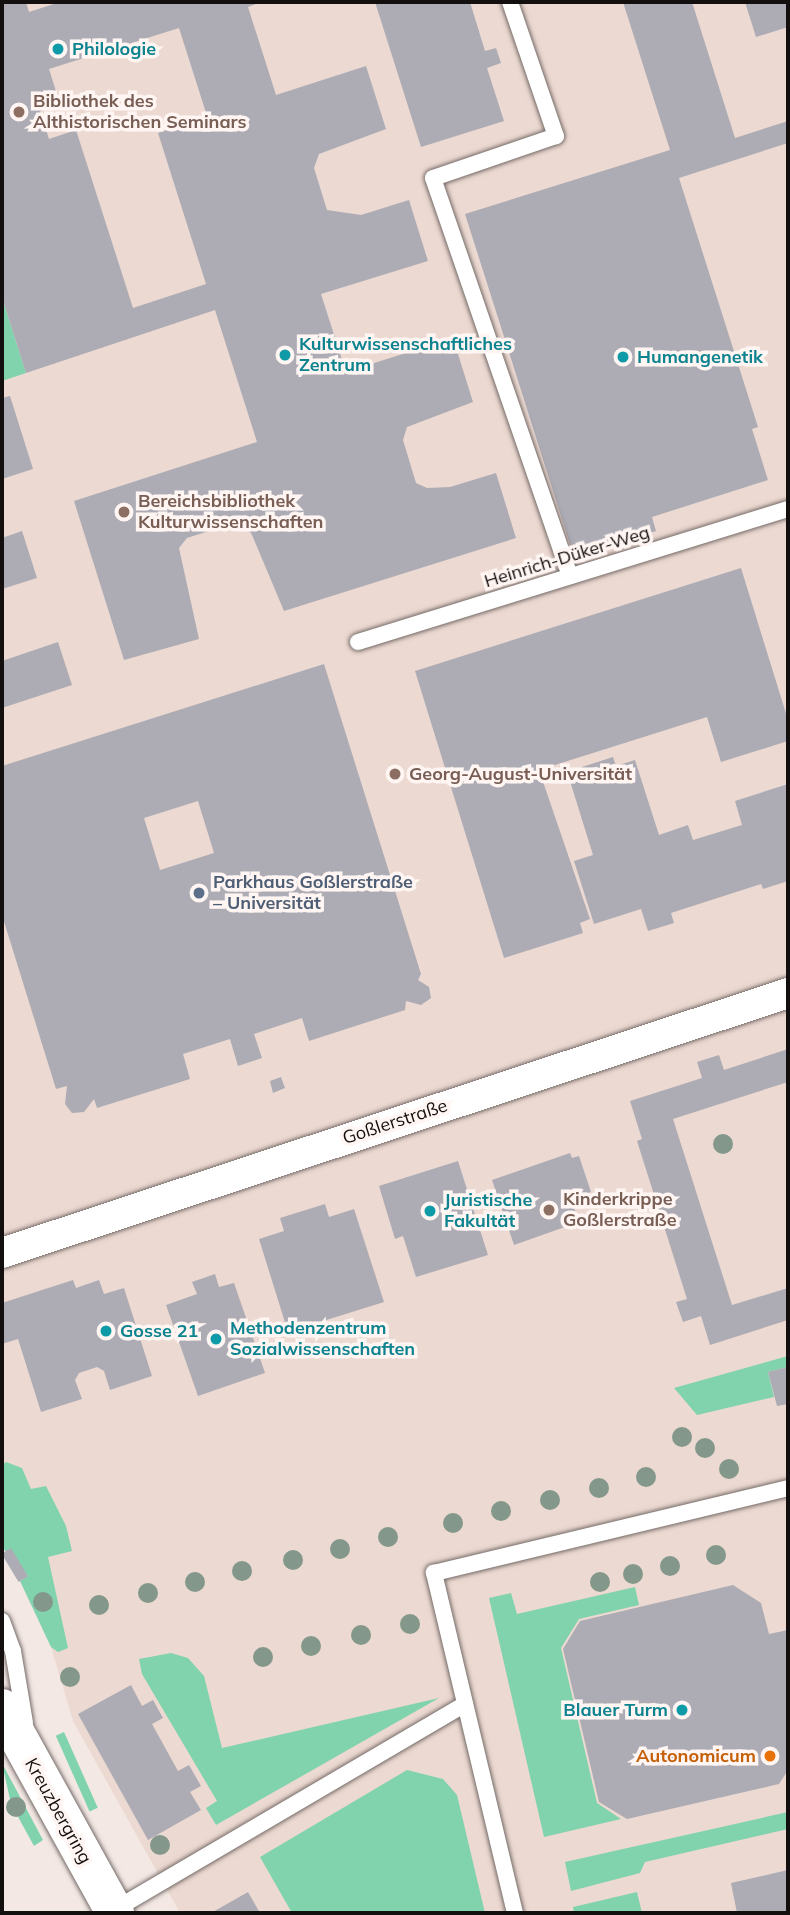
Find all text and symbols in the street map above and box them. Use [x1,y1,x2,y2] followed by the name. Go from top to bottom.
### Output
[72,38,156,60] place label: Philologie
[50,41,66,57] marker: Philologie
[33,91,247,134] place label: Bibliothek des Althistorischen Seminars
[11,104,27,120] marker: Bibliothek des Althistorischen Seminars
[299,334,512,376] place label: Kulturwissenschaftliches Zentrum
[637,346,763,368] place label: Humangenetik
[277,347,293,363] marker: Kulturwissenschaftliches Zentrum
[615,349,631,365] marker: Humangenetik
[138,491,323,534] place label: Bereichsbibliothek Kulturwissenschaften
[116,504,132,520] marker: Bereichsbibliothek Kulturwissenschaften
[482,522,652,592] street label: Heinrich-Düker-Weg
[409,763,632,785] place label: Georg-August-Universität
[387,766,403,782] marker: Georg-August-Universität
[213,872,413,914] place label: Parkhaus Goßlerstraße – Universität
[191,885,207,901] marker: Parkhaus Goßlerstraße – Universität
[340,1095,450,1149] street label: Goßlerstraße
[563,1189,677,1232] place label: Kinderkrippe Goßlerstraße
[444,1190,532,1232] place label: Juristische Fakultät
[541,1202,557,1218] marker: Kinderkrippe Goßlerstraße
[422,1203,438,1219] marker: Juristische Fakultät
[230,1318,415,1360] place label: Methodenzentrum Sozialwissenschaften
[120,1320,198,1342] place label: Gosse 21
[98,1323,114,1339] marker: Gosse 21
[208,1331,224,1347] marker: Methodenzentrum Sozialwissenschaften
[563,1699,668,1721] place label: Blauer Turm
[674,1702,690,1718] marker: Blauer Turm
[636,1745,756,1767] place label: Autonomicum
[762,1748,778,1764] marker: Autonomicum
[20,1754,96,1868] street label: Kreuzbergring

